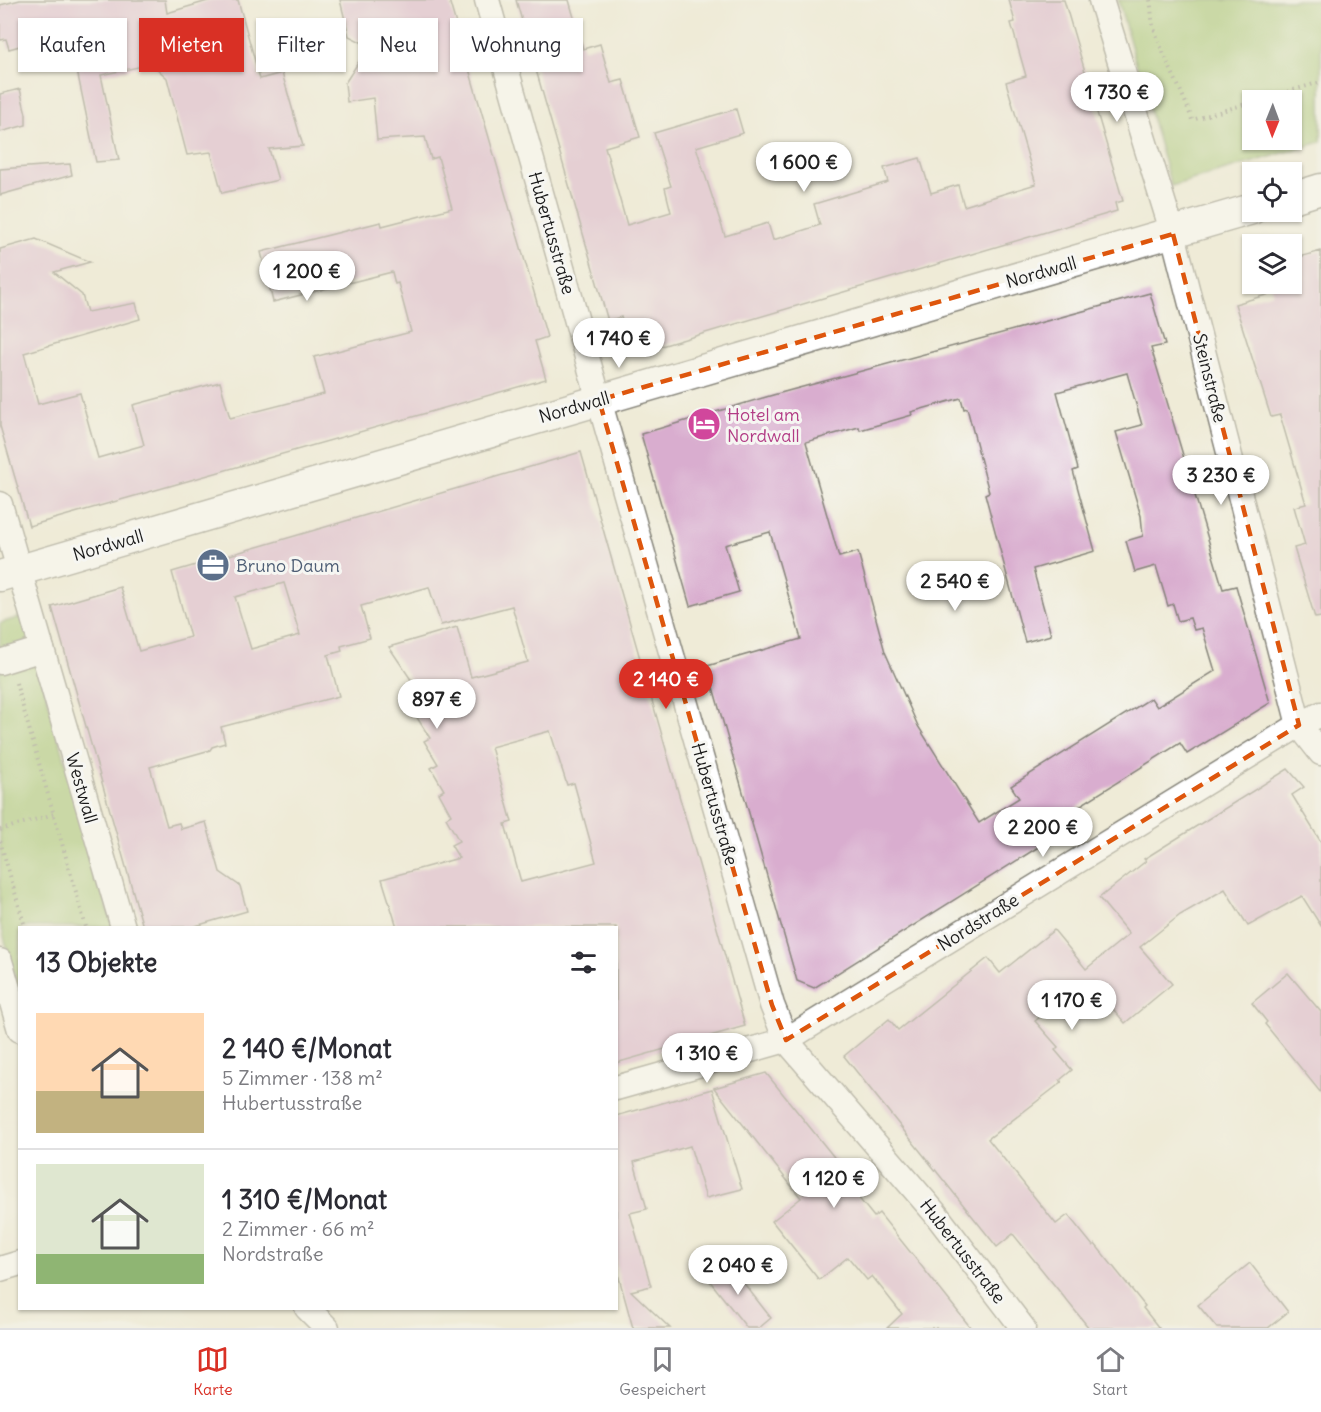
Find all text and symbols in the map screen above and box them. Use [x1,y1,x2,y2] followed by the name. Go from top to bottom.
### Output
[18,18,127,72] chip: Kaufen
[139,18,244,72] chip: Mieten
[256,18,346,72] chip: Filter
[358,18,438,72] chip: Neu
[450,18,583,72] chip: Wohnung
[1062,72,1172,123] pin: 1 730 €
[1085,79,1149,104] text: 1 730 €
[1242,90,1302,150] north arrow
[1242,90,1302,294] map controls
[749,142,859,193] pin: 1 600 €
[770,149,838,174] text: 1 600 €
[1242,162,1302,222] button: locate
[524,169,580,297] street label: Hubertusstraße
[1242,234,1302,294] button: layers
[252,251,362,302] pin: 1 200 €
[1003,251,1079,293] street label: Nordwall
[273,258,341,283] text: 1 200 €
[564,318,674,369] pin: 1 740 €
[587,325,651,350] text: 1 740 €
[1188,331,1232,425] street label: Steinstraße
[536,386,612,428] street label: Nordwall
[727,403,800,447] place label: Hotel am Nordwall
[686,406,722,442] hotel icon: Hotel am Nordwall
[1166,455,1276,506] pin: 3 230 €
[1186,462,1256,487] text: 3 230 €
[70,524,146,566] street label: Nordwall
[195,547,231,583] office icon: Bruno Daum
[236,554,340,577] place label: Bruno Daum
[900,561,1010,612] pin: 2 540 €
[920,568,990,593] text: 2 540 €
[611,659,721,710] pin: 2 140 €
[633,666,699,691] text: 2 140 €
[395,679,479,730] pin: 897 €
[412,686,462,711] text: 897 €
[687,740,743,868] street label: Hubertusstraße
[61,750,103,826] street label: Westwall
[988,807,1098,858] pin: 2 200 €
[1008,814,1078,839] text: 2 200 €
[933,888,1023,956] street label: Nordstraße
[36,946,157,979] text: 13 Objekte
[567,946,600,979] icon: filters
[1017,980,1127,1031] pin: 1 170 €
[1041,987,1103,1012] text: 1 170 €
[222,1032,391,1065] text: 2 140 €/Monat
[652,1033,762,1084] pin: 1 310 €
[84,1037,156,1109] icon: home
[676,1040,738,1065] text: 1 310 €
[222,1065,383,1090] text: 5 Zimmer · 138 m²
[222,1090,362,1115] text: Hubertusstraße
[779,1158,889,1209] pin: 1 120 €
[803,1165,865,1190] text: 1 120 €
[222,1183,387,1216] text: 1 310 €/Monat
[84,1188,156,1260] icon: home
[915,1194,1011,1308] street label: Hubertusstraße
[222,1216,374,1241] text: 2 Zimmer · 66 m²
[222,1241,323,1266] text: Nordstraße
[683,1245,793,1296] pin: 2 040 €
[702,1252,774,1277] text: 2 040 €
[193,1343,233,1399] tab: Karte
[619,1343,706,1399] tab: Gespeichert
[1093,1343,1128,1399] tab: Start

